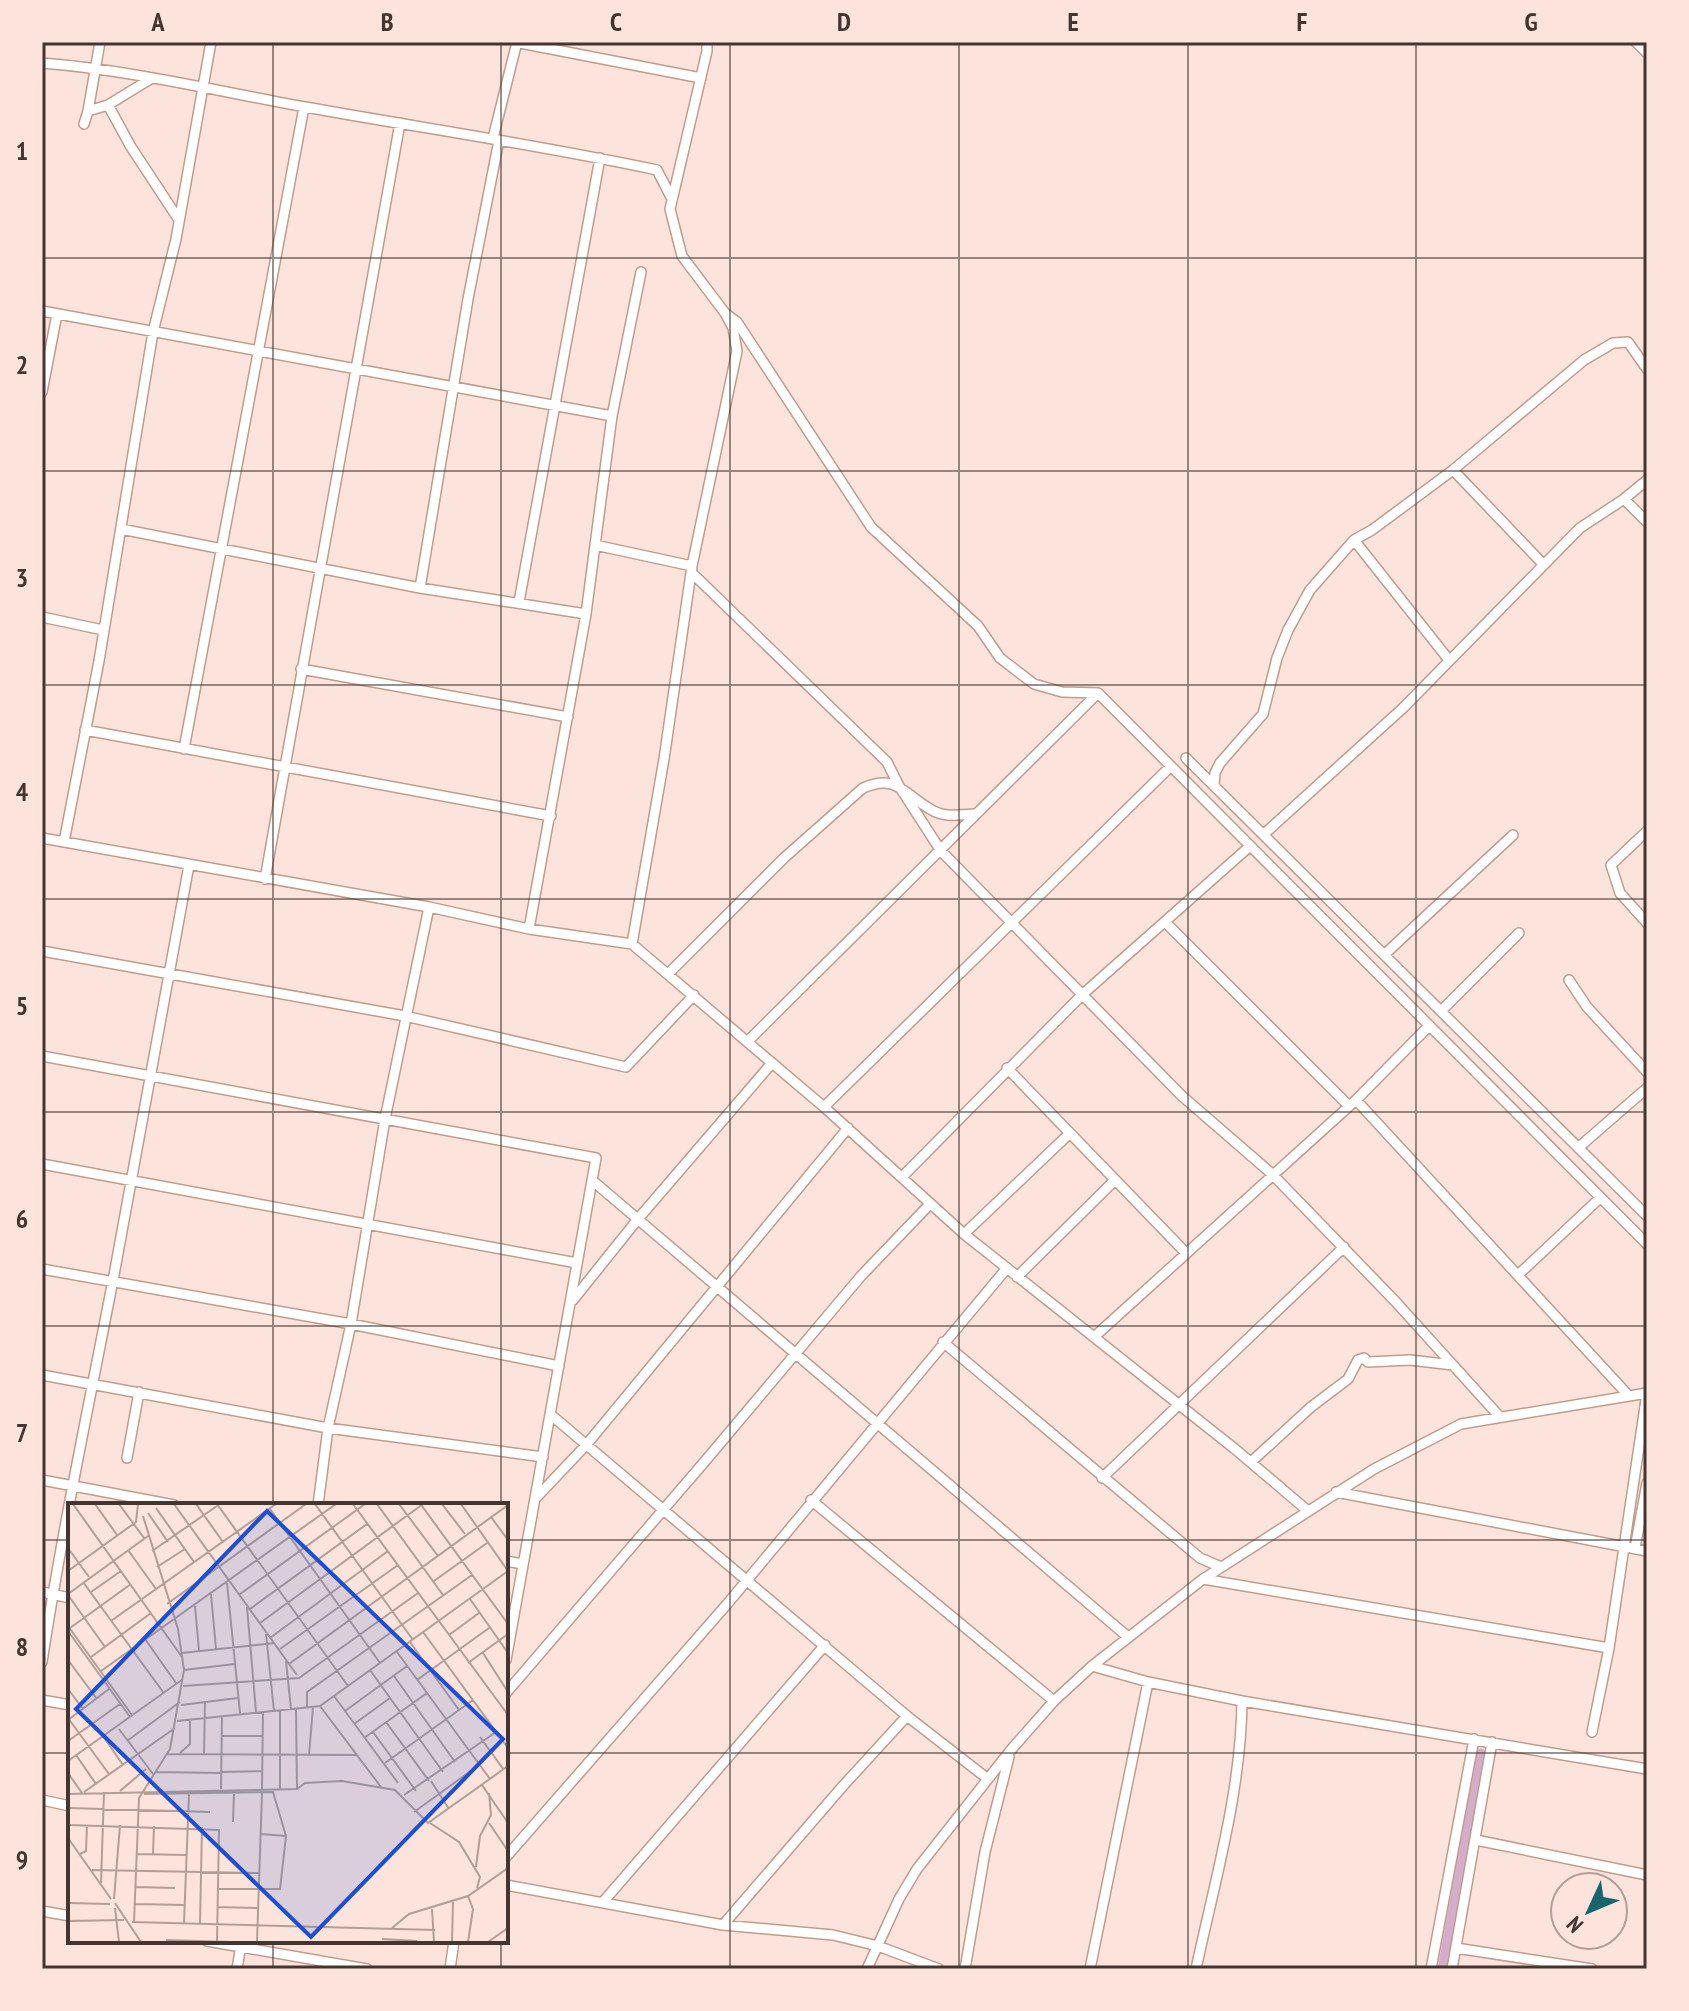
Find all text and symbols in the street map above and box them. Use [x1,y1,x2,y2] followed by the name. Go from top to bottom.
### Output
[150,5,165,38] text: A
[381,5,394,38] text: B
[610,5,622,38] text: C
[837,5,851,38] text: D
[1067,5,1079,38] text: E
[1297,5,1308,38] text: F
[1524,5,1538,38] text: G
[16,134,28,167] text: 1
[16,348,28,381] text: 2
[16,561,28,594] text: 3
[16,775,29,808] text: 4
[16,989,28,1022] text: 5
[16,1202,28,1235] text: 6
[16,1416,28,1449] text: 7
[68,1503,508,1943] inset map
[16,1630,28,1663] text: 8
[16,1843,28,1876] text: 9
[1549,1871,1629,1951] north arrow
[1560,1911,1589,1939] text: N

